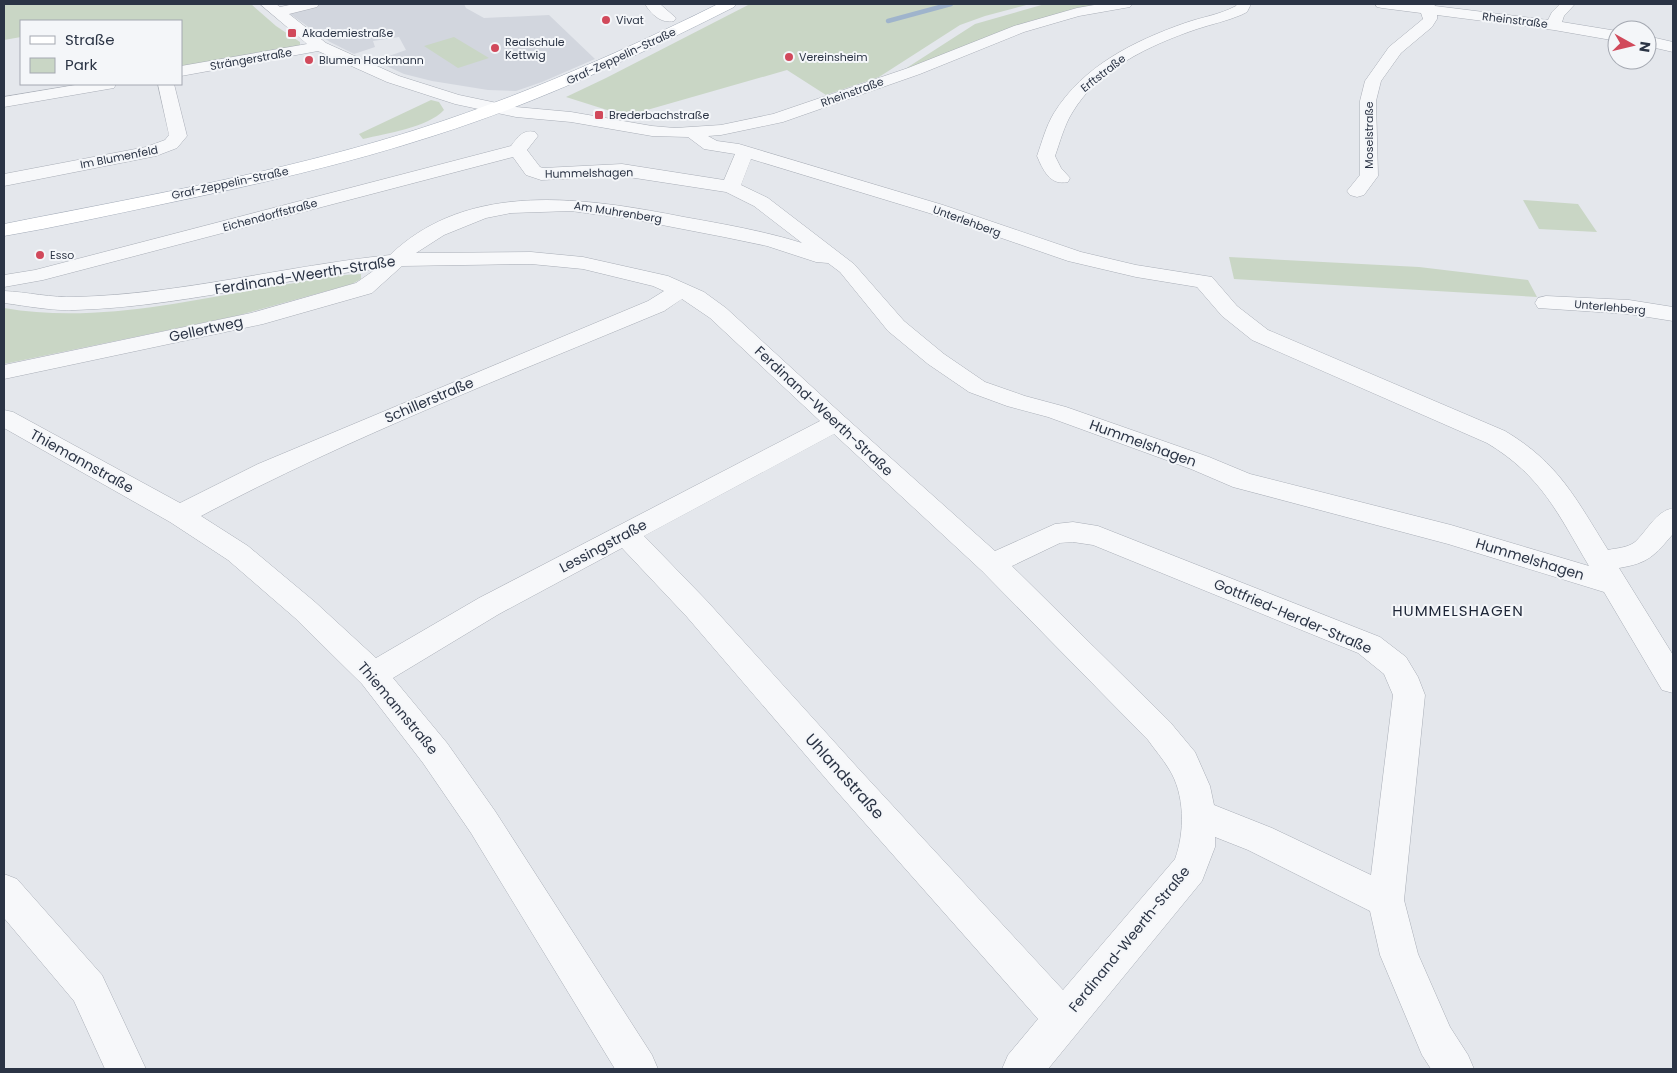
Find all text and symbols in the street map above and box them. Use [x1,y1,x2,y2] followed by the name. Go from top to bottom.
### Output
[1481,8,1549,32] street label: Rheinstraße
[616,12,644,28] place label: Vivat
[600,14,612,26] marker: Vivat
[20,20,182,85] legend
[1607,20,1657,70] north arrow
[564,24,678,88] street label: Graf-Zeppelin-Straße
[302,25,393,41] place label: Akademiestraße
[286,27,298,39] marker: Akademiestraße
[65,29,115,50] text: Straße
[505,34,565,63] place label: Realschule Kettwig
[1634,40,1656,53] text: N
[489,42,501,54] marker: Realschule Kettwig
[209,44,293,74] street label: Strängerstraße
[799,49,868,65] place label: Vereinsheim
[1077,50,1129,96] street label: Erftstraße
[783,51,795,63] marker: Vereinsheim
[319,52,424,68] place label: Blumen Hackmann
[65,54,97,75] text: Park
[303,54,315,66] marker: Blumen Hackmann
[818,73,886,111] street label: Rheinstraße
[1361,101,1377,169] street label: Moselstraße
[609,107,709,123] place label: Brederbachstraße
[593,109,605,121] marker: Brederbachstraße
[79,142,159,172] street label: Im Blumenfeld
[170,163,290,203] street label: Graf-Zeppelin-Straße
[545,164,633,182] street label: Hummelshagen
[221,195,319,235] street label: Eichendorffstraße
[573,197,663,227] street label: Am Muhrenberg
[931,201,1003,241] street label: Unterlehberg
[50,247,74,263] place label: Esso
[34,249,46,261] marker: Esso
[213,251,397,299] street label: Ferdinand-Weerth-Straße
[1574,296,1646,318] street label: Unterlehberg
[167,311,245,347] street label: Gellertweg
[750,341,898,481] street label: Ferdinand-Weerth-Straße
[381,372,477,428] street label: Schillerstraße
[1087,414,1199,472] street label: Hummelshagen
[27,424,138,498] street label: Thiemannstraße
[556,514,651,577] street label: Lessingstraße
[1473,533,1587,585] street label: Hummelshagen
[1211,574,1375,659] street label: Gottfried-Herder-Straße
[1392,600,1524,621] district label: HUMMELSHAGEN
[353,657,443,759] street label: Thiemannstraße
[800,728,890,824] street label: Uhlandstraße
[1064,861,1194,1016] street label: Ferdinand-Weerth-Straße

